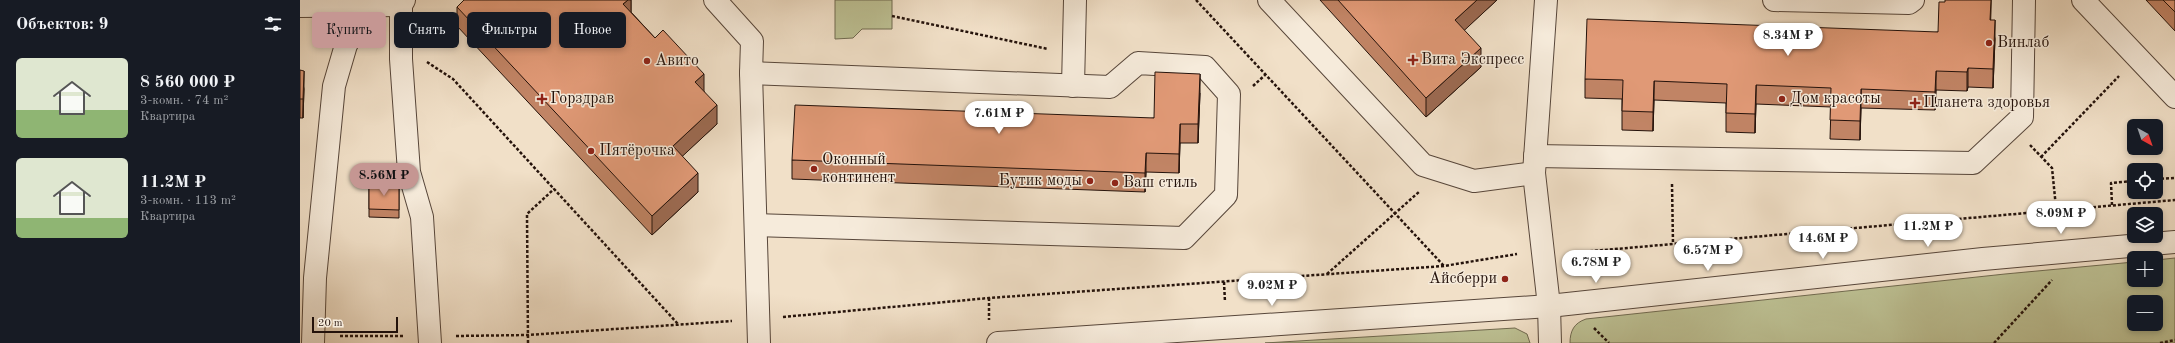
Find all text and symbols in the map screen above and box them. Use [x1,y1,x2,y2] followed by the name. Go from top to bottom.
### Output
[312,12,386,48] chip: Купить
[394,12,459,48] chip: Снять
[467,12,551,48] chip: Фильтры
[559,12,626,48] chip: Новое
[262,13,284,35] icon: filters
[16,16,108,33] text: Объектов: 9
[1751,23,1825,57] pin: 8.34M ₽
[1763,29,1813,42] text: 8.34M ₽
[1997,35,2049,51] place label: Винлаб
[1984,38,1994,48] marker: Винлаб
[1421,52,1524,68] place label: Вита Экспресс
[655,53,699,69] place label: Авито
[1408,55,1418,65] marker: Вита Экспресс
[642,56,652,66] marker: Авито
[48,74,96,122] icon: home
[140,74,235,91] text: 8 560 000 ₽
[550,91,614,107] place label: Горздрав
[1790,91,1881,107] place label: Дом красоты
[140,94,228,107] text: 3-комн. · 74 m²
[537,94,547,104] marker: Горздрав
[1777,94,1787,104] marker: Дом красоты
[1923,95,2050,111] place label: Планета здоровья
[1910,98,1920,108] marker: Планета здоровья
[962,101,1036,135] pin: 7.61M ₽
[974,107,1024,120] text: 7.61M ₽
[140,110,195,123] text: Квартира
[2127,119,2163,155] north arrow
[2127,119,2163,331] map controls
[599,143,675,159] place label: Пятёрочка
[586,146,596,156] marker: Пятёрочка
[822,152,895,186] place label: Оконный континент
[347,163,421,197] pin: 8.56M ₽
[2127,163,2163,199] button: locate
[809,164,819,174] marker: Оконный континент
[359,169,409,182] text: 8.56M ₽
[998,173,1082,189] place label: Бутик моды
[48,174,96,222] icon: home
[140,174,206,191] text: 11.2M ₽
[1123,175,1197,191] place label: Ваш стиль
[1085,176,1095,186] marker: Бутик моды
[1110,178,1120,188] marker: Ваш стиль
[140,194,236,207] text: 3-комн. · 113 m²
[2024,201,2098,235] pin: 8.09M ₽
[2036,207,2086,220] text: 8.09M ₽
[2127,207,2163,243] button: layers
[140,210,195,223] text: Квартира
[1891,214,1965,248] pin: 11.2M ₽
[1903,220,1953,233] text: 11.2M ₽
[1786,226,1860,260] pin: 14.6M ₽
[1798,232,1848,245] text: 14.6M ₽
[1671,238,1745,272] pin: 6.57M ₽
[1683,244,1733,257] text: 6.57M ₽
[1559,250,1633,284] pin: 6.78M ₽
[2127,251,2163,287] button: +
[1571,256,1621,269] text: 6.78M ₽
[1429,271,1497,287] place label: Айсберри
[1235,273,1309,307] pin: 9.02M ₽
[1500,274,1510,284] marker: Айсберри
[1247,279,1297,292] text: 9.02M ₽
[2127,295,2163,331] button: −
[312,315,398,334] scale bar
[318,318,343,329] text: 20 m

